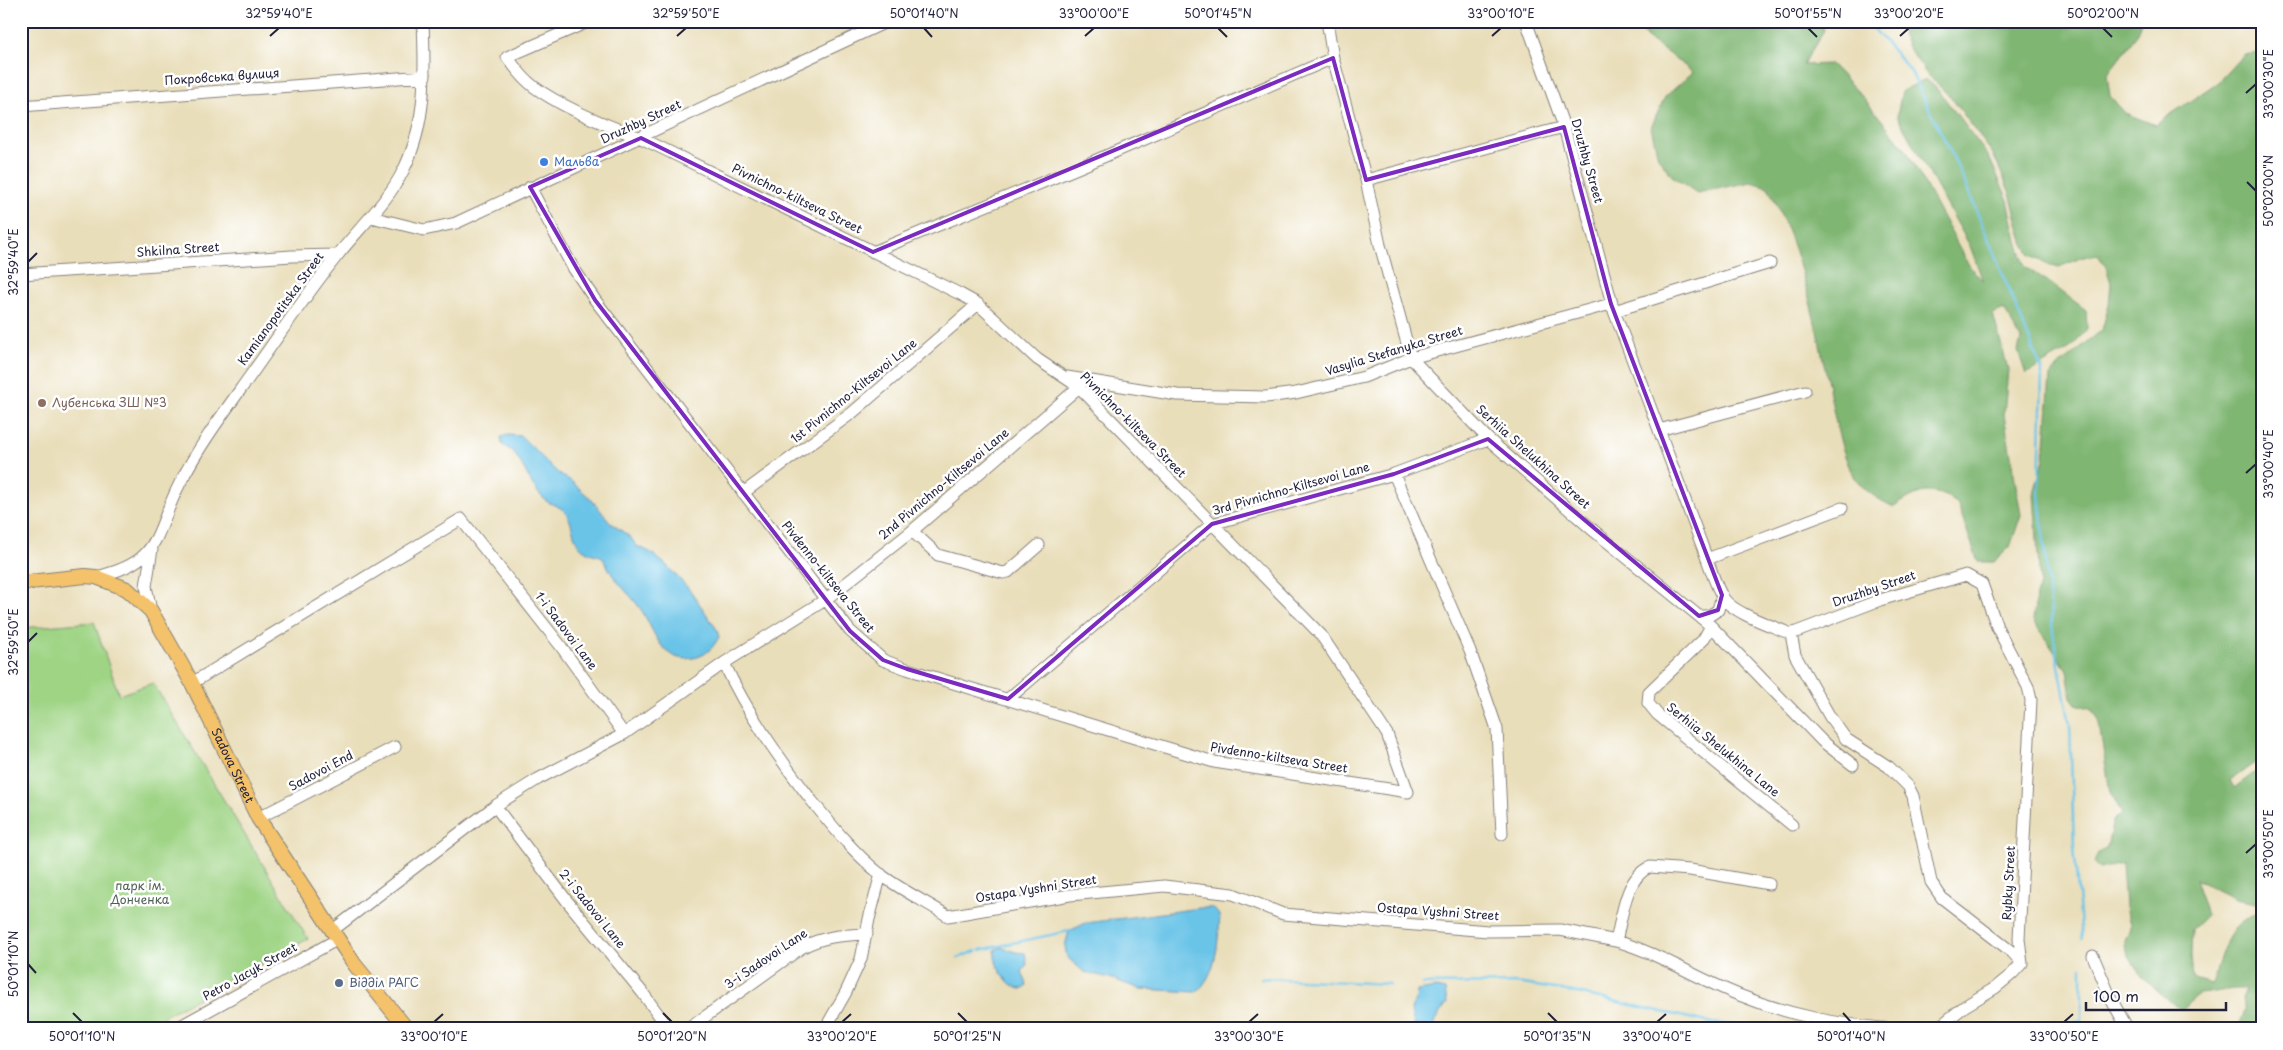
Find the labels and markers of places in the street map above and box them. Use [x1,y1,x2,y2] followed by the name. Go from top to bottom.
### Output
[554,152,600,170] place label: Мальва
[538,156,550,168] marker: Мальва
[52,393,167,411] place label: Лубенська ЗШ №3
[36,397,48,409] marker: Лубенська ЗШ №3
[349,973,419,991] place label: Відділ РАГС
[333,977,345,989] marker: Відділ РАГС

